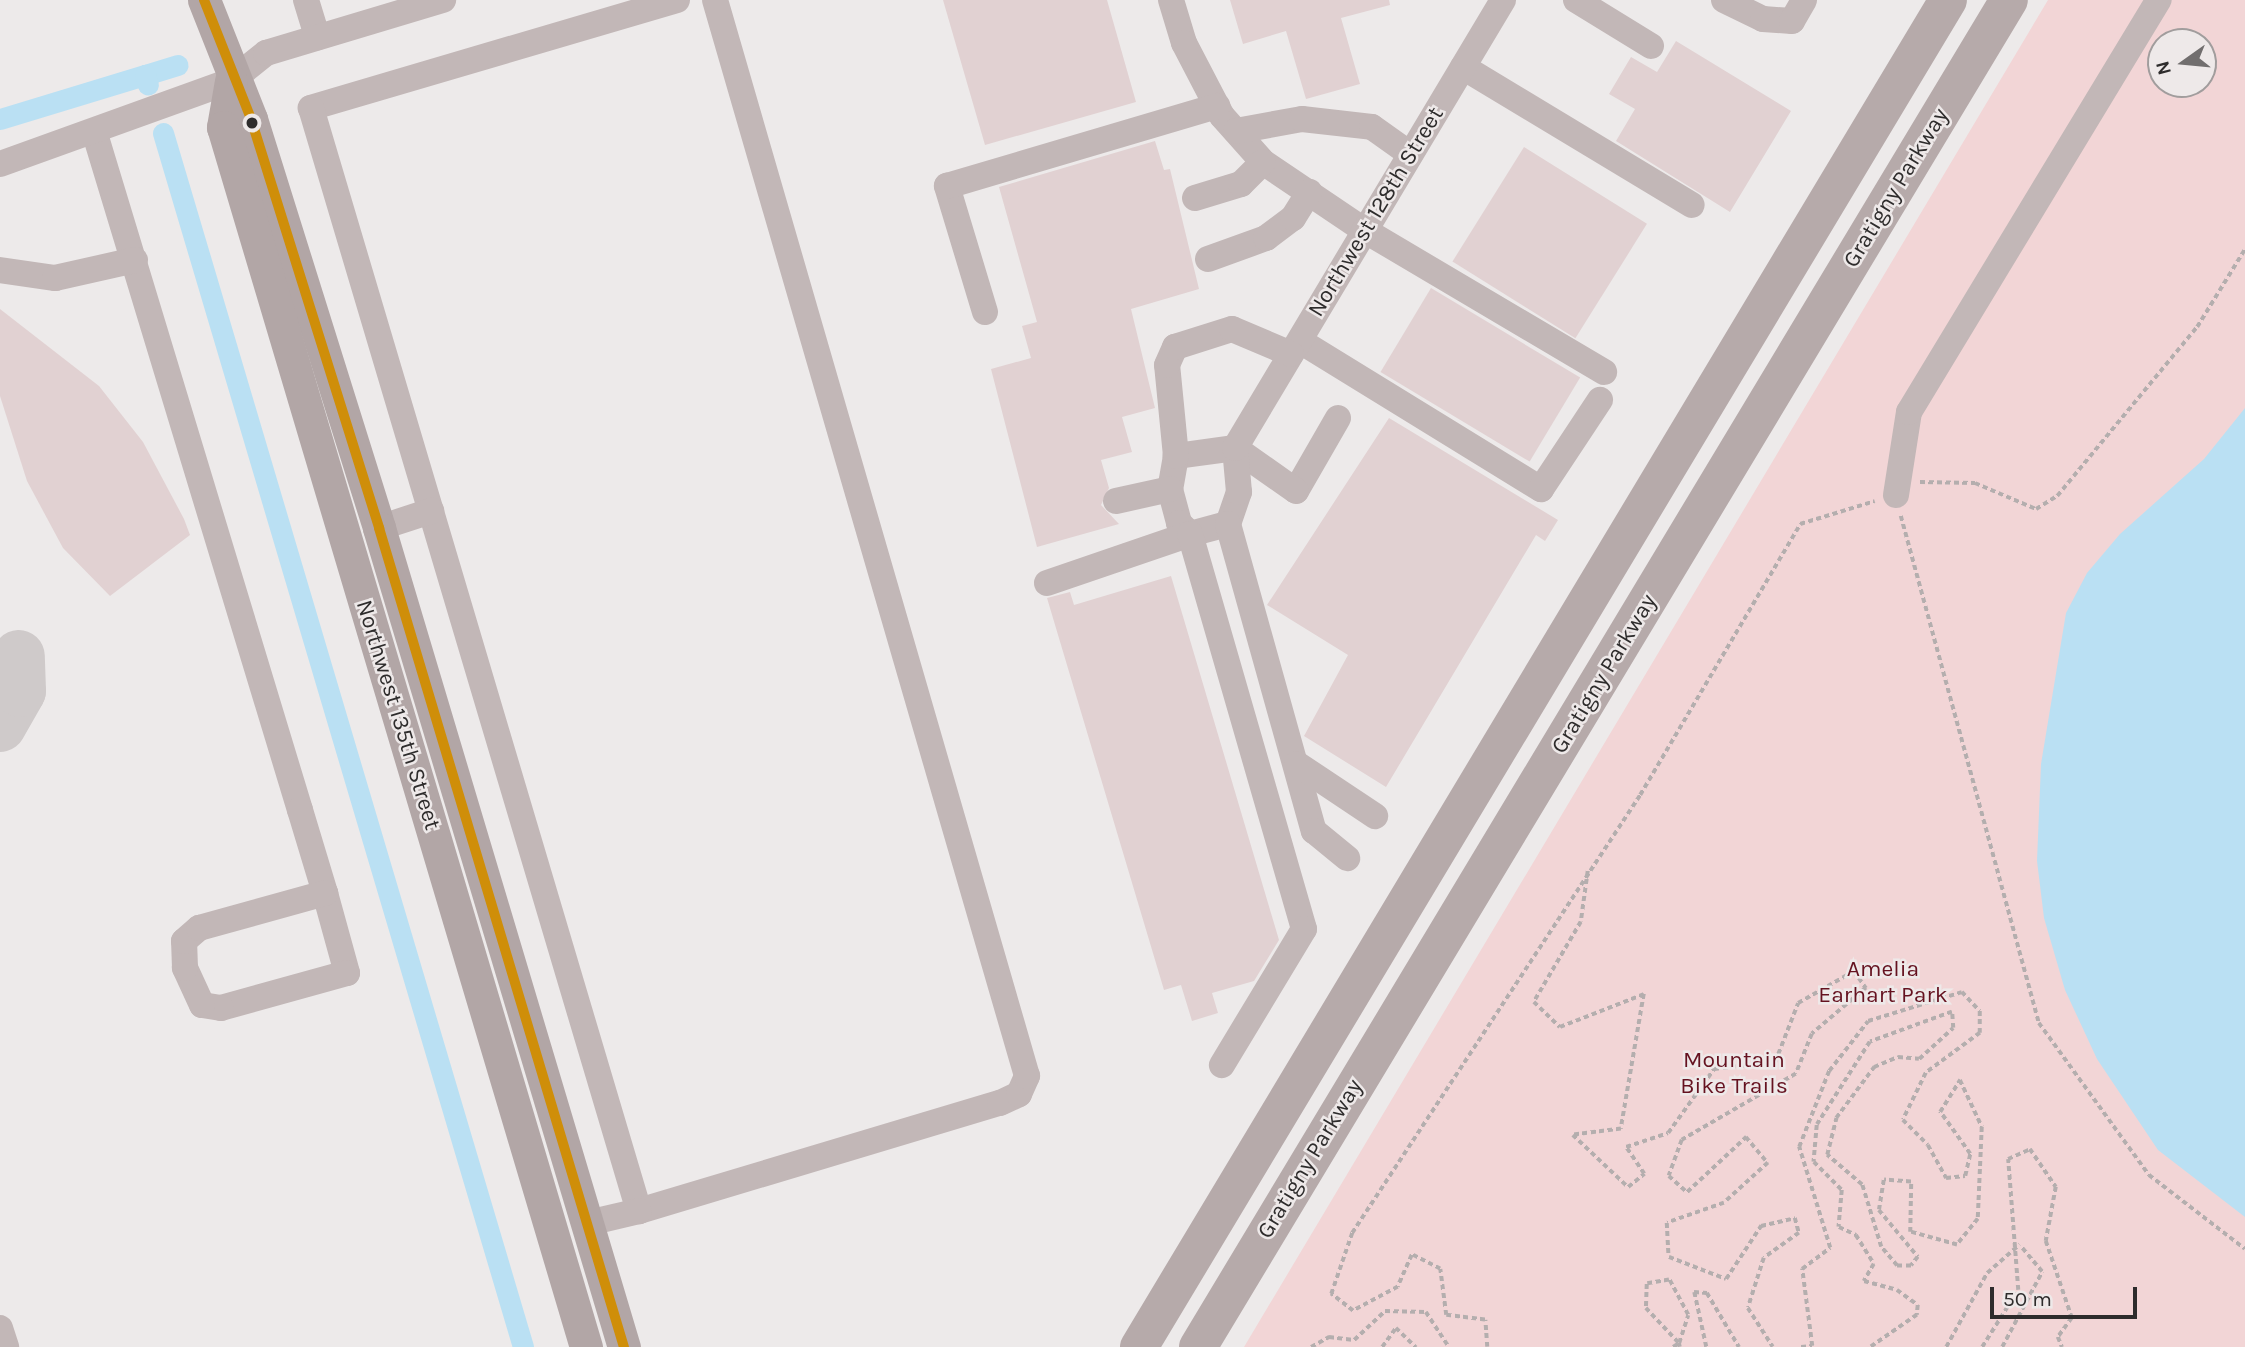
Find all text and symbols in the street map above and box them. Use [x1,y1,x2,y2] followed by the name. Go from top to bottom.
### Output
[2147,28,2217,98] north arrow
[2151,58,2176,77] text: N
[1302,102,1450,322] street label: Northwest 128th Street
[1838,103,1954,273] street label: Gratigny Parkway
[245,116,259,130] unlabelled marker
[1546,589,1662,759] street label: Gratigny Parkway
[350,597,446,833] street label: Northwest 135th Street
[1818,955,1948,1009] park label: Amelia Earhart Park
[1680,1046,1788,1100] park label: Mountain Bike Trails
[1252,1074,1368,1244] street label: Gratigny Parkway
[1993,1274,2140,1318] scale bar
[2003,1287,2052,1311] text: 50 m

